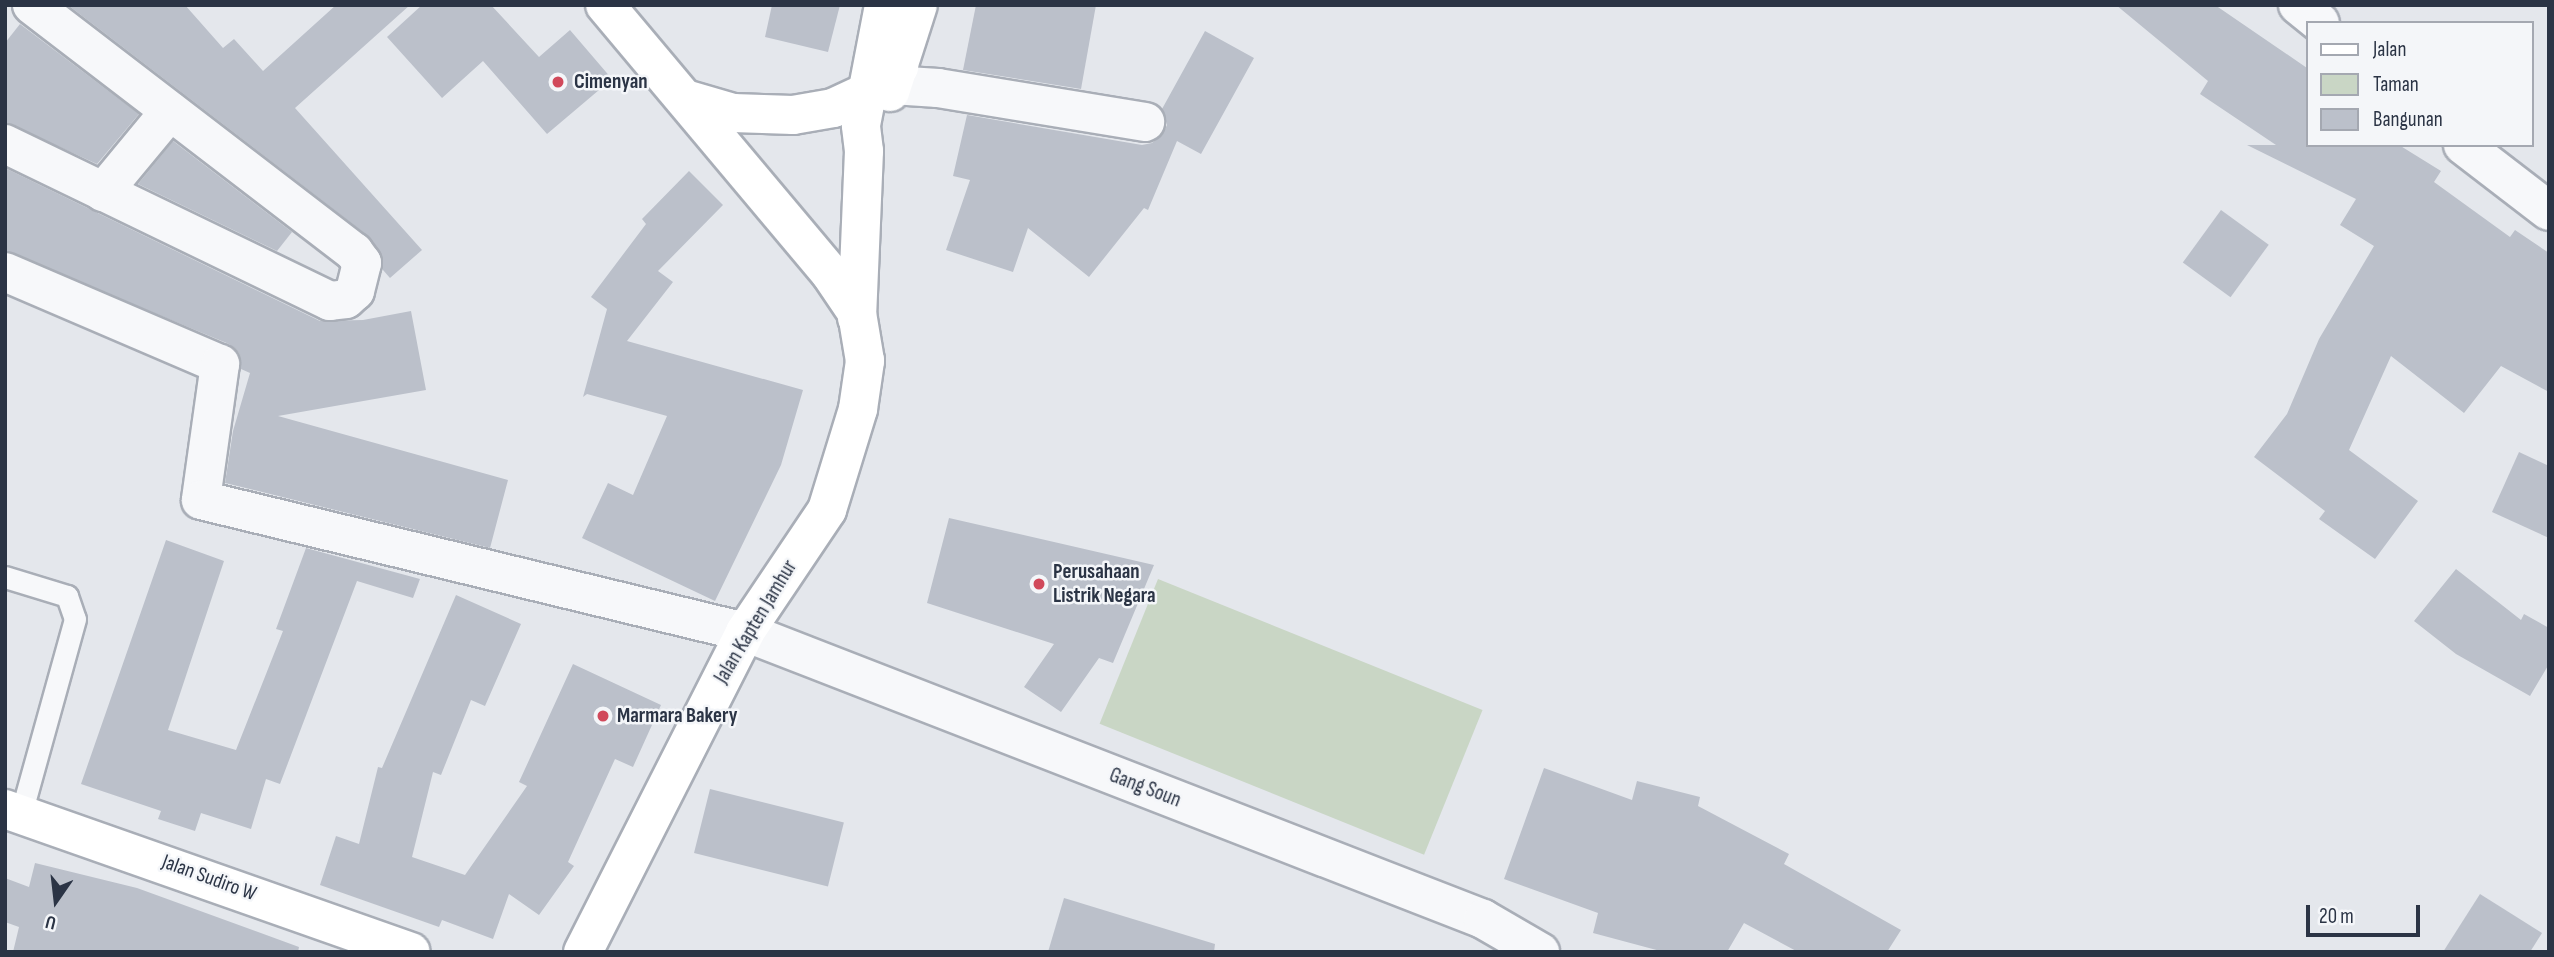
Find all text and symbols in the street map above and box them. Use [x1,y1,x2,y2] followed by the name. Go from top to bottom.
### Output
[2306,21,2533,147] legend
[2373,37,2406,62] text: Jalan
[574,69,648,95] place label: Cimenyan
[548,72,568,92] marker: Cimenyan
[2373,72,2419,97] text: Taman
[2373,107,2443,132] text: Bangunan
[709,556,803,688] street label: Jalan Kapten Jamhur
[1053,559,1156,609] place label: Perusahaan Listrik Negara
[1031,576,1047,592] marker: Perusahaan Listrik Negara
[617,703,737,729] place label: Marmara Bakery
[595,708,611,724] marker: Marmara Bakery
[1106,763,1184,813] street label: Gang Soun
[158,849,260,907] street label: Jalan Sudiro W
[21,866,91,936] north arrow
[2309,890,2423,934] scale bar
[2319,904,2354,929] text: 20 m
[43,910,58,934] text: U

